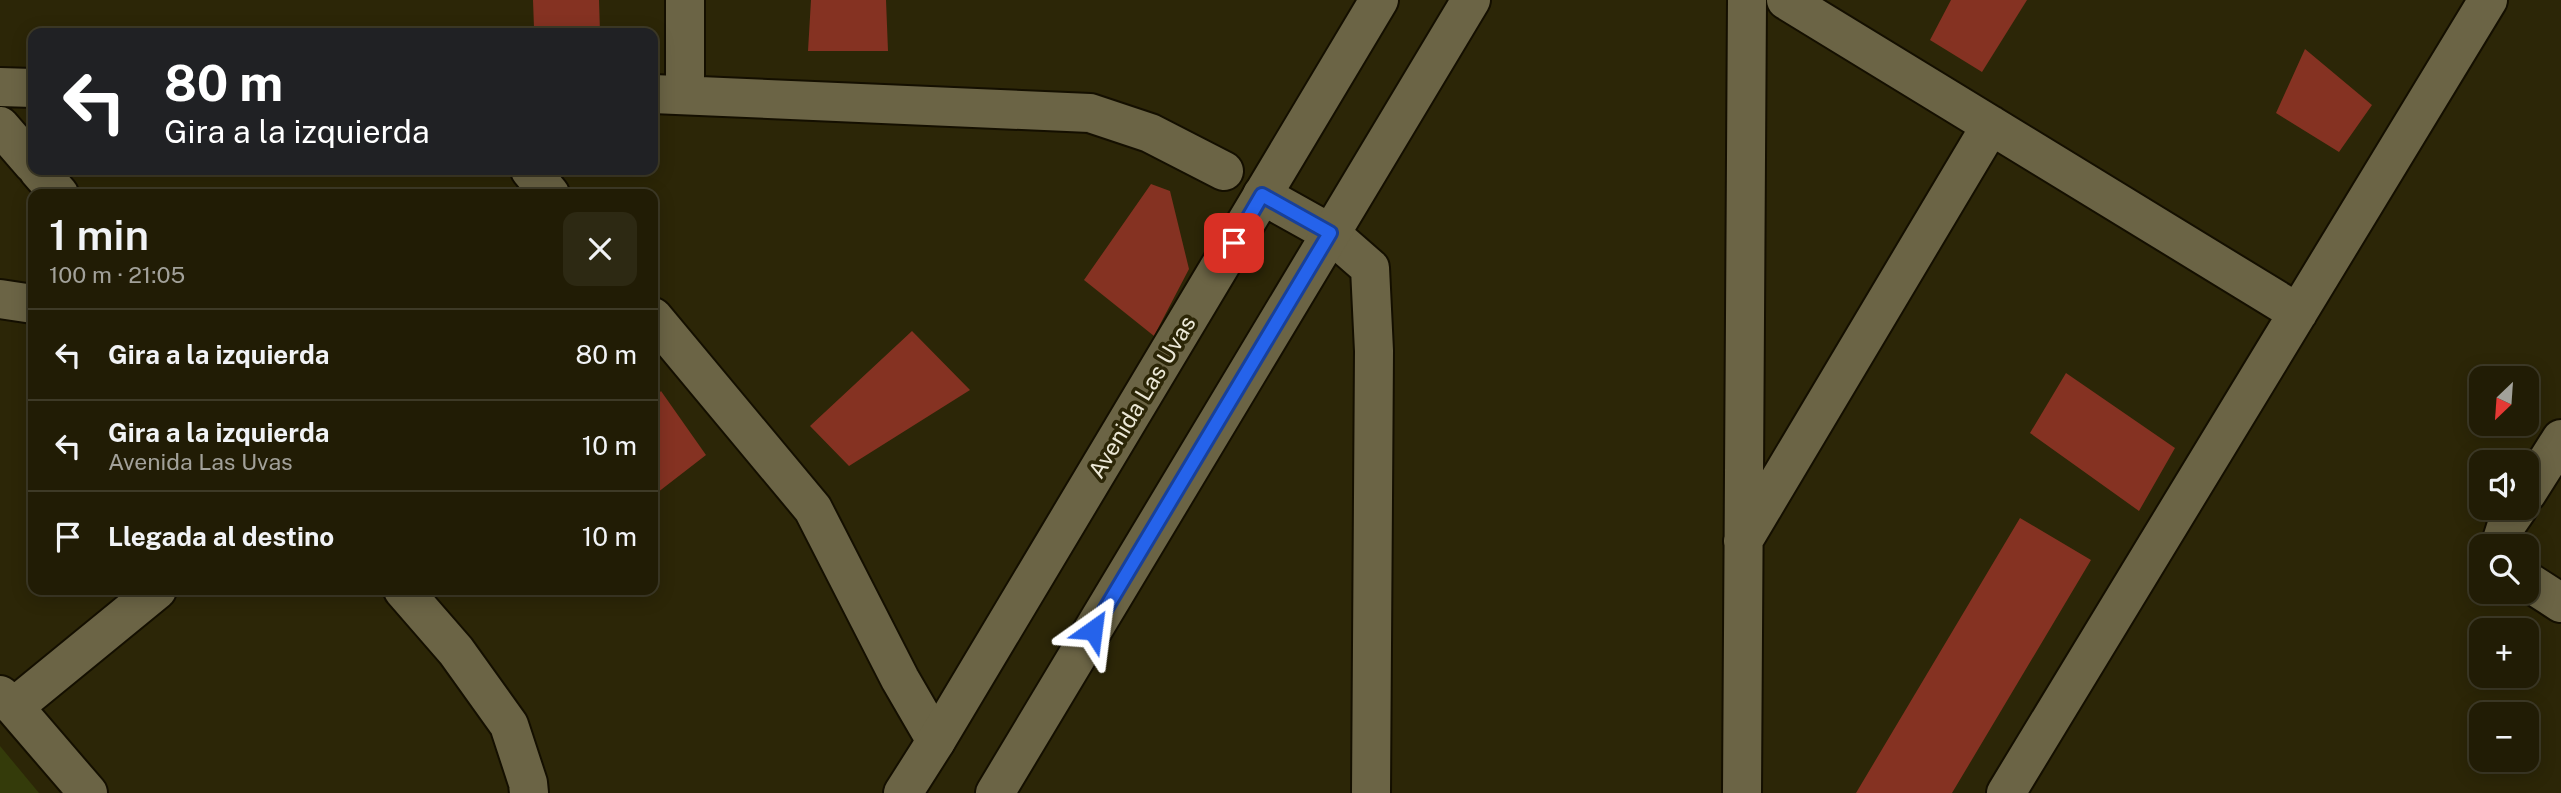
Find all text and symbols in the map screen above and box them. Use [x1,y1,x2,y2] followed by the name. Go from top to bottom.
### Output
[164,54,283,112] text: 80 m
[49,56,140,147] icon: left
[164,113,430,150] text: Gira a la izquierda
[49,210,149,259] text: 1 min
[563,212,637,286] button: close
[1204,213,1264,273] pin
[1215,224,1253,262] icon: arrive
[49,261,185,288] text: 100 m · 21:05
[1082,311,1201,483] street label: Avenida Las Uvas
[49,336,87,374] icon: left
[108,339,330,370] text: Gira a la izquierda
[576,339,637,370] text: 80 m
[2469,366,2539,436] north arrow
[2469,366,2539,772] map controls
[108,417,330,448] text: Gira a la izquierda
[49,427,87,465] icon: left
[582,430,637,461] text: 10 m
[108,448,293,475] text: Avenida Las Uvas
[2469,450,2539,520] button: sound
[49,518,87,556] icon: arrive
[108,521,334,552] text: Llegada al destino
[582,521,637,552] text: 10 m
[2469,534,2539,604] button: search
[1056,593,1130,667] position arrow
[2469,618,2539,688] button: +
[2469,702,2539,772] button: −

